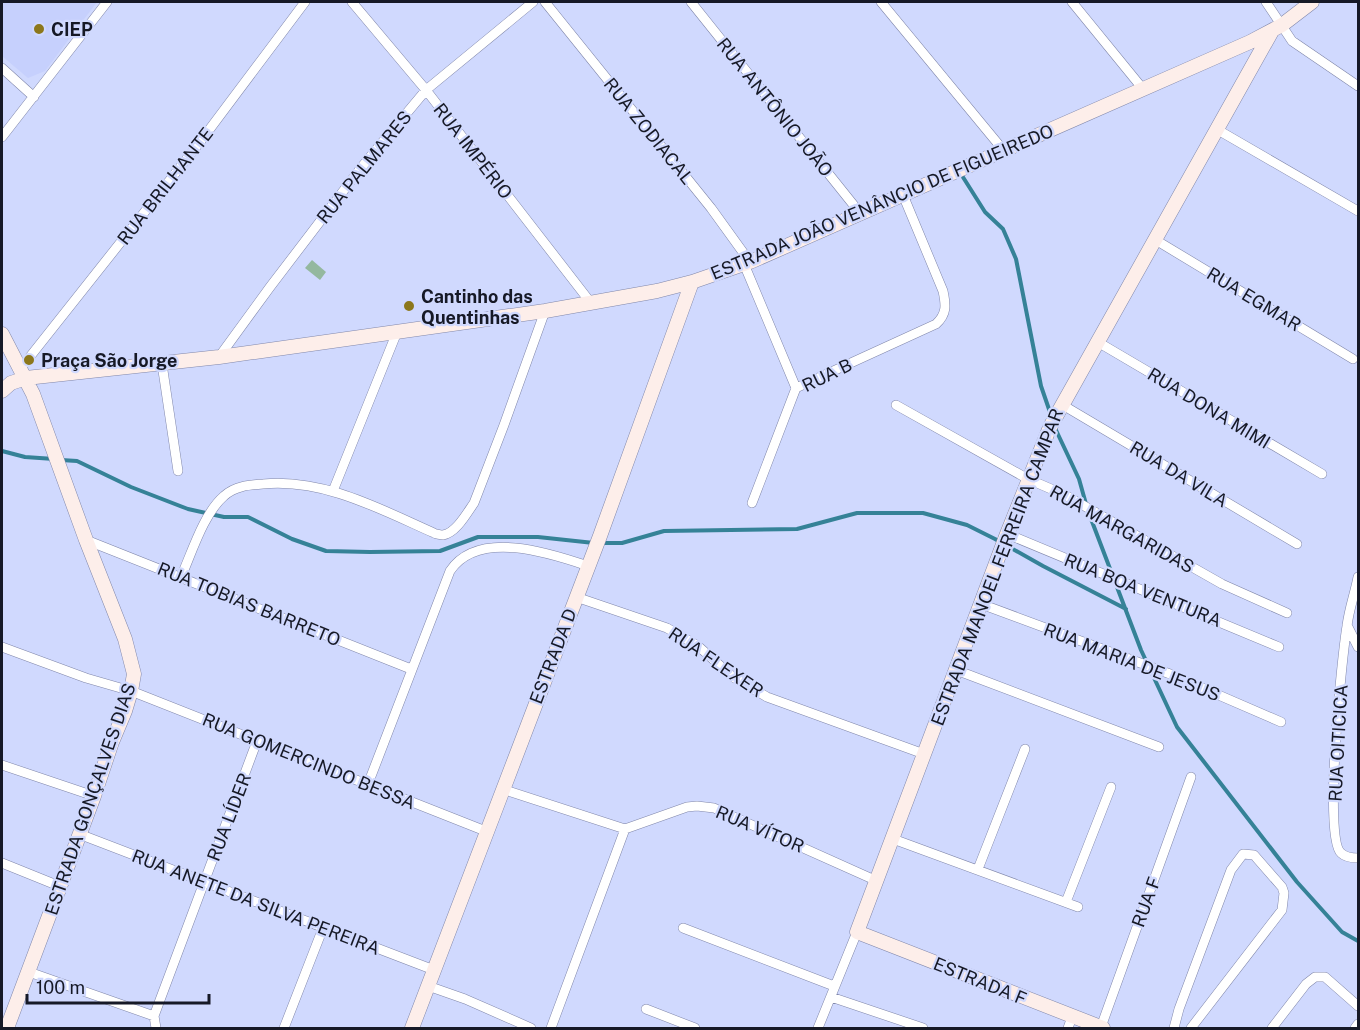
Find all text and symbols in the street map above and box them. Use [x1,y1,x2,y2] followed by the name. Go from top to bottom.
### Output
[51,19,93,40] place label: CIEP
[32,22,46,36] marker: CIEP
[713,33,838,181] street label: RUA ANTÔNIO JOÃO
[600,74,698,188] street label: RUA ZODIACAL
[429,99,518,203] street label: RUA IMPÉRIO
[312,106,416,228] street label: RUA PALMARES
[707,119,1057,284] street label: ESTRADA JOÃO VENÂNCIO DE FIGUEIREDO
[113,123,217,249] street label: RUA BRILHANTE
[1203,263,1305,335] street label: RUA EGMAR
[421,286,533,328] place label: Cantinho das Quentinhas
[402,299,416,313] marker: Cantinho das Quentinhas
[41,350,177,371] place label: Praça São Jorge
[22,353,36,367] marker: Praça São Jorge
[799,354,855,396] street label: RUA B
[1144,363,1274,453] street label: RUA DONA MIMI
[927,406,1067,728] street label: ESTRADA MANOEL FERREIRA CAMPAR
[1126,437,1232,512] street label: RUA DA VILA
[1046,481,1198,577] street label: RUA MARGARIDAS
[1061,549,1225,631] street label: RUA BOA VENTURA
[154,558,344,650] street label: RUA TOBIAS BARRETO
[525,605,581,707] street label: ESTRADA D
[1041,619,1223,705] street label: RUA MARIA DE JESUS
[665,623,767,701] street label: RUA FLEXER
[40,680,140,918] street label: ESTRADA GONÇALVES DIAS
[1324,684,1352,802] street label: RUA OITICICA
[199,709,419,813] street label: RUA GOMERCINDO BESSA
[202,770,255,864] street label: RUA LÍDER
[713,800,808,857] street label: RUA VÍTOR
[129,845,383,959] street label: RUA ANETE DA SILVA PEREIRA
[1127,874,1165,930] street label: RUA F
[930,953,1030,1009] street label: ESTRADA F
[27,967,208,1005] scale bar
[36,977,85,998] text: 100 m

